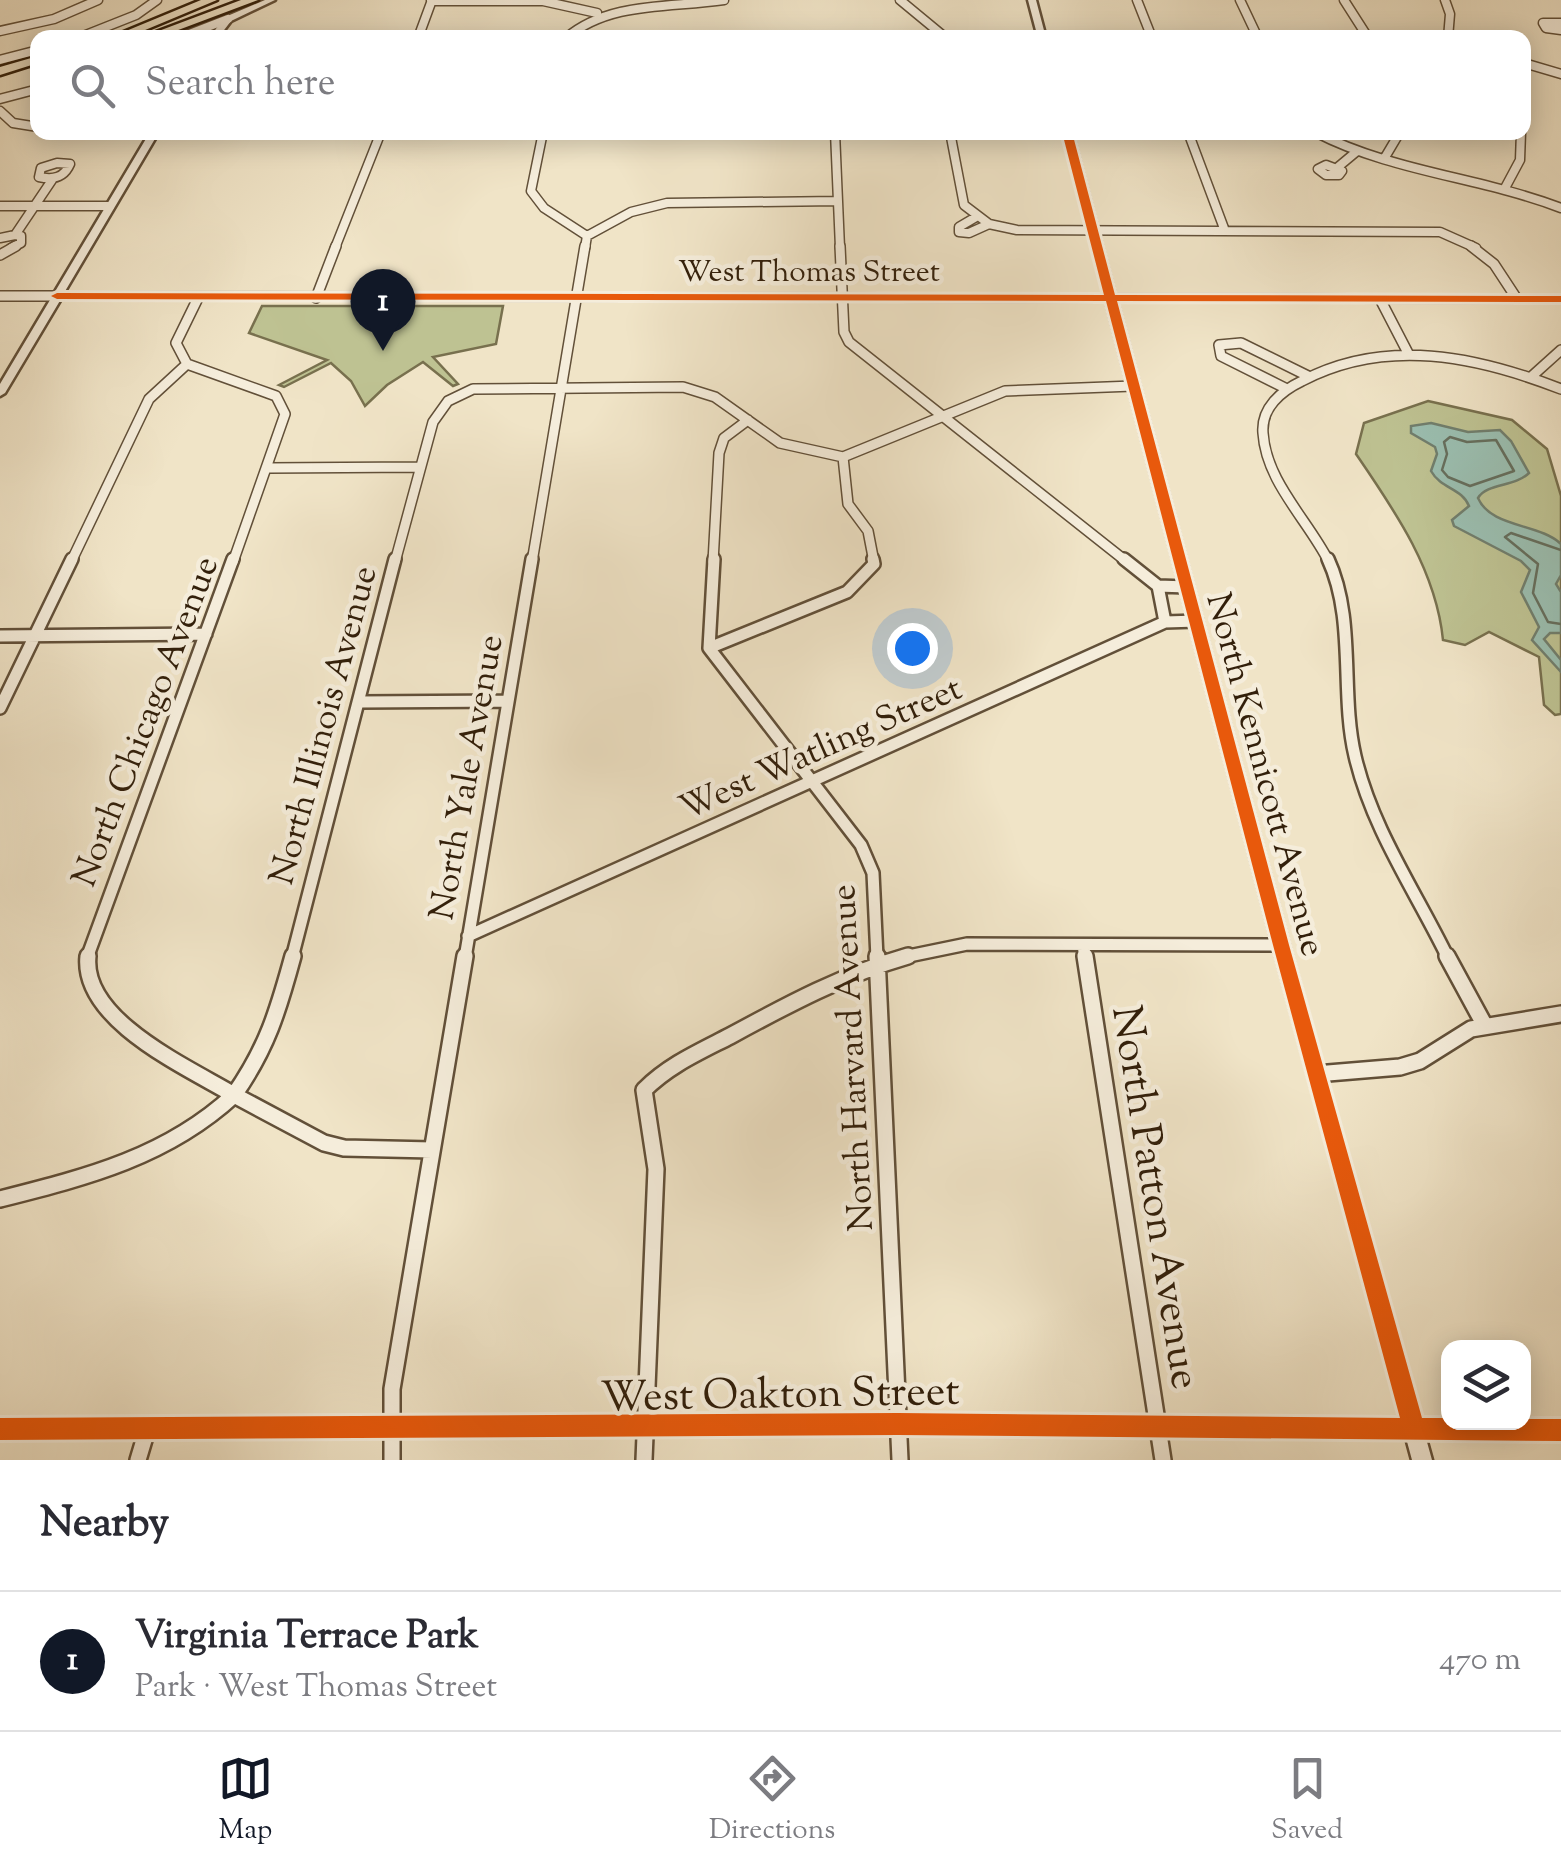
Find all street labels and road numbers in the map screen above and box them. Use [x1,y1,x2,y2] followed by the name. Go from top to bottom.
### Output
[678,252,940,295] street label: West Thomas Street
[61,550,234,895] street label: North Chicago Avenue
[258,561,392,891] street label: North Illinois Avenue
[1191,588,1337,962] street label: North Kennicott Avenue
[418,631,519,924] street label: North Yale Avenue
[672,665,971,835] street label: West Watling Street
[820,883,889,1233] street label: North Harvard Avenue
[1093,1002,1213,1394] street label: North Patton Avenue
[600,1364,960,1430] street label: West Oakton Street

